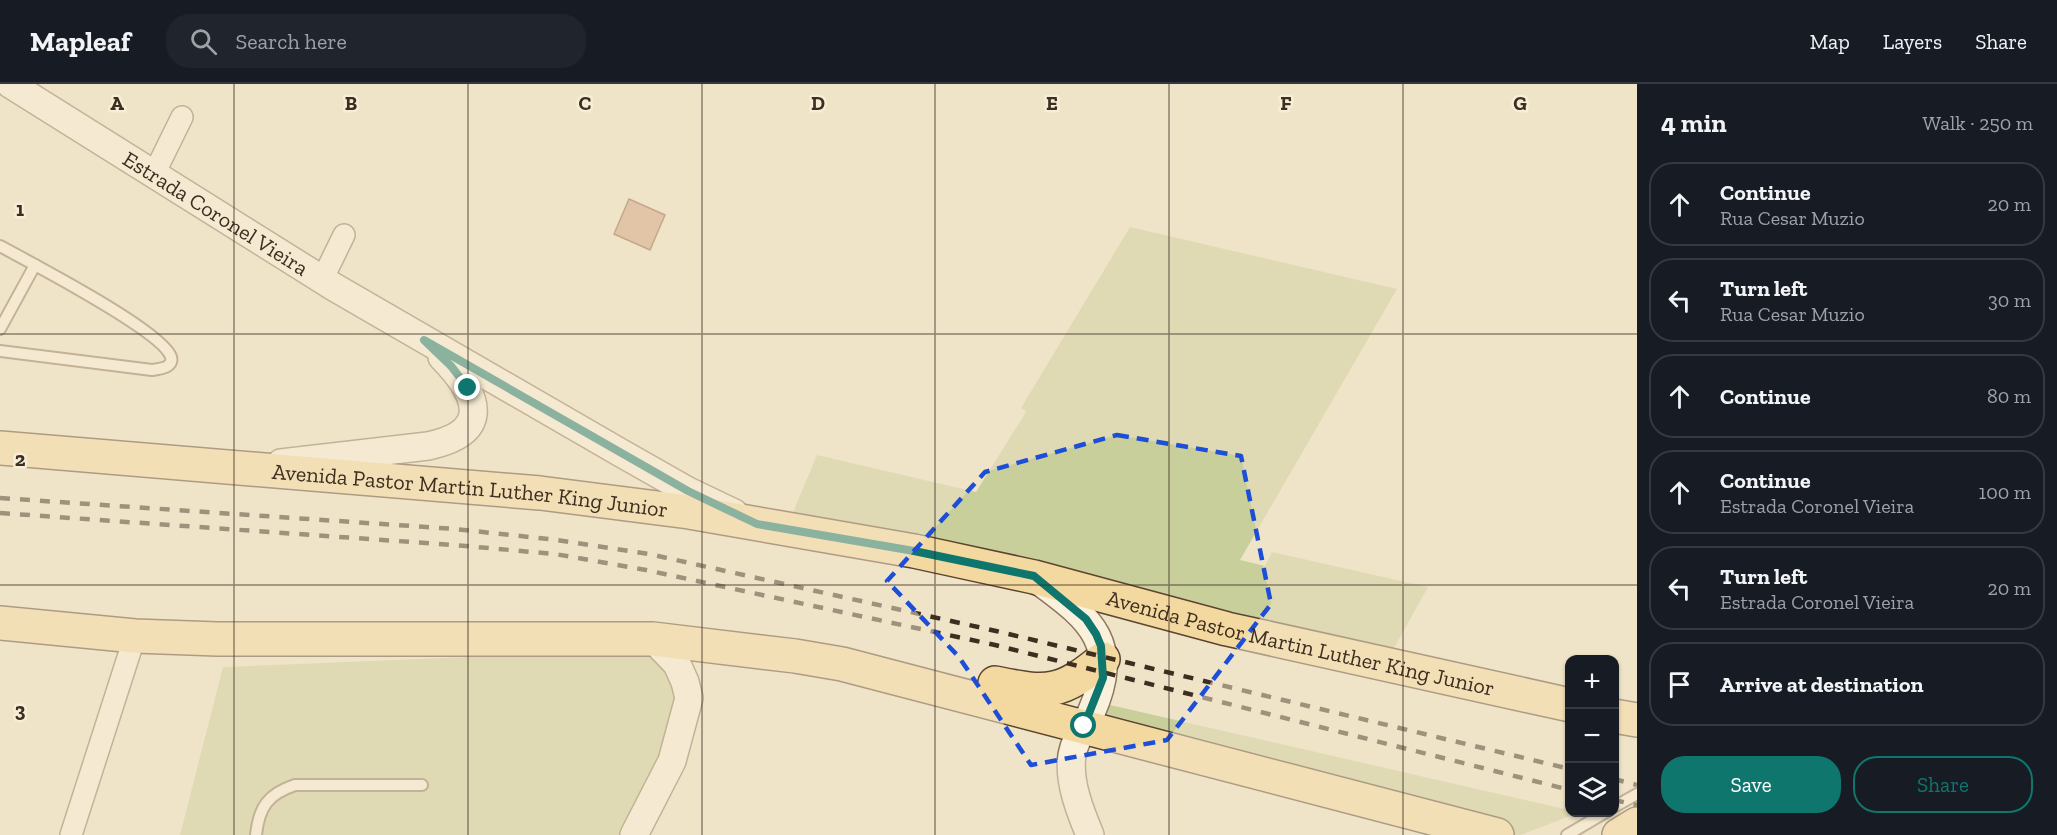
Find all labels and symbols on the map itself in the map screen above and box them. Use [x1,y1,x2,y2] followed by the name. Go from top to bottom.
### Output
[110,91,124,115] text: A
[345,91,357,115] text: B
[579,91,592,115] text: C
[811,91,825,115] text: D
[1046,91,1058,115] text: E
[1280,91,1292,115] text: F
[1513,91,1527,115] text: G
[118,145,314,281] street label: Estrada Coronel Vieira
[16,197,24,221] text: 1
[454,374,480,400] route end
[15,447,26,471] text: 2
[271,457,670,523] street label: Avenida Pastor Martin Luther King Junior
[1104,584,1497,701] street label: Avenida Pastor Martin Luther King Junior
[15,698,26,722] text: 3
[1070,712,1096,738] route start

